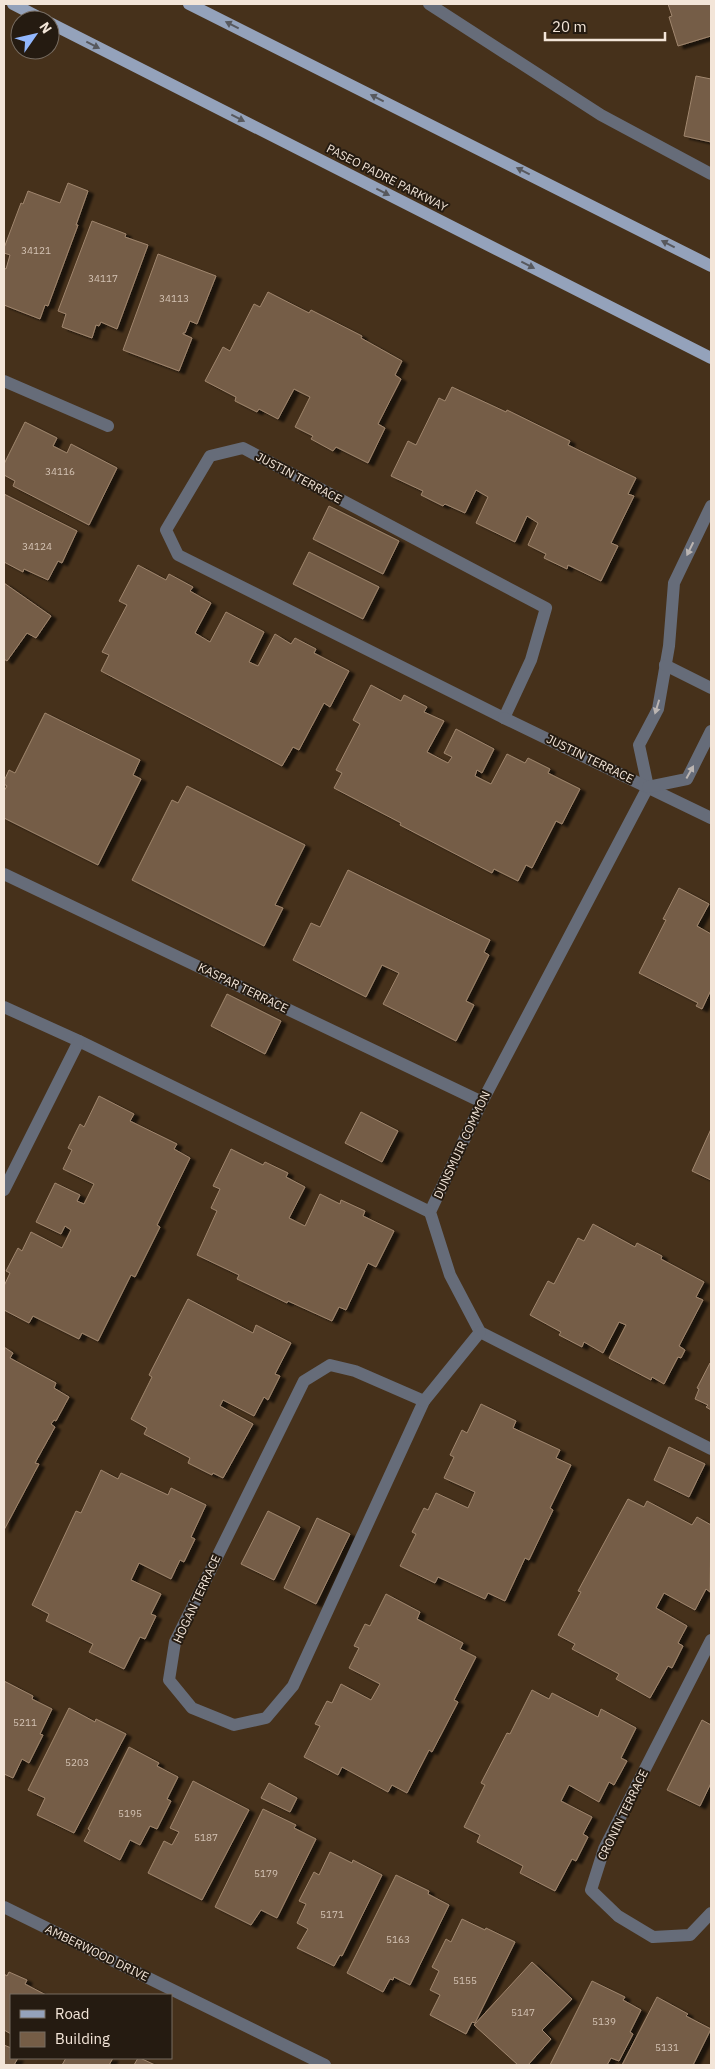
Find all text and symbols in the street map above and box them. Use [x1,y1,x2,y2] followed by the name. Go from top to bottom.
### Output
[10,10,60,60] north arrow
[545,10,665,42] scale bar
[552,17,587,36] text: 20 m
[35,18,56,37] text: N
[225,21,239,29] one-way arrow
[86,41,101,49] one-way arrow
[370,94,385,102] one-way arrow
[231,114,246,122] one-way arrow
[324,140,450,215] street label: PASEO PADRE PARKWAY
[515,167,530,175] one-way arrow
[376,188,391,196] one-way arrow
[661,240,675,248] one-way arrow
[21,244,51,257] house number: 34121
[521,261,536,269] one-way arrow
[88,272,118,285] house number: 34117
[159,292,189,305] house number: 34113
[254,449,345,507] street label: JUSTIN TERRACE
[45,465,75,478] house number: 34116
[22,540,52,553] house number: 34124
[686,542,694,557] one-way arrow
[653,700,661,715] one-way arrow
[544,731,636,786] street label: JUSTIN TERRACE
[686,765,694,780] one-way arrow
[196,959,291,1016] street label: KASPAR TERRACE
[430,1089,493,1201] street label: DUNSMUIR COMMON
[170,1552,224,1645] street label: HOGAN TERRACE
[13,1716,37,1729] house number: 5211
[65,1756,89,1769] house number: 5203
[594,1767,651,1863] street label: CRONIN TERRACE
[118,1807,142,1820] house number: 5195
[194,1831,218,1844] house number: 5187
[254,1867,278,1880] house number: 5179
[320,1908,344,1921] house number: 5171
[43,1921,151,1984] street label: AMBERWOOD DRIVE
[386,1933,410,1946] house number: 5163
[453,1974,477,1987] house number: 5155
[10,1994,172,2059] legend
[55,2004,90,2023] text: Road
[511,2006,535,2019] house number: 5147
[592,2015,616,2028] house number: 5139
[55,2029,110,2048] text: Building
[655,2041,679,2054] house number: 5131

